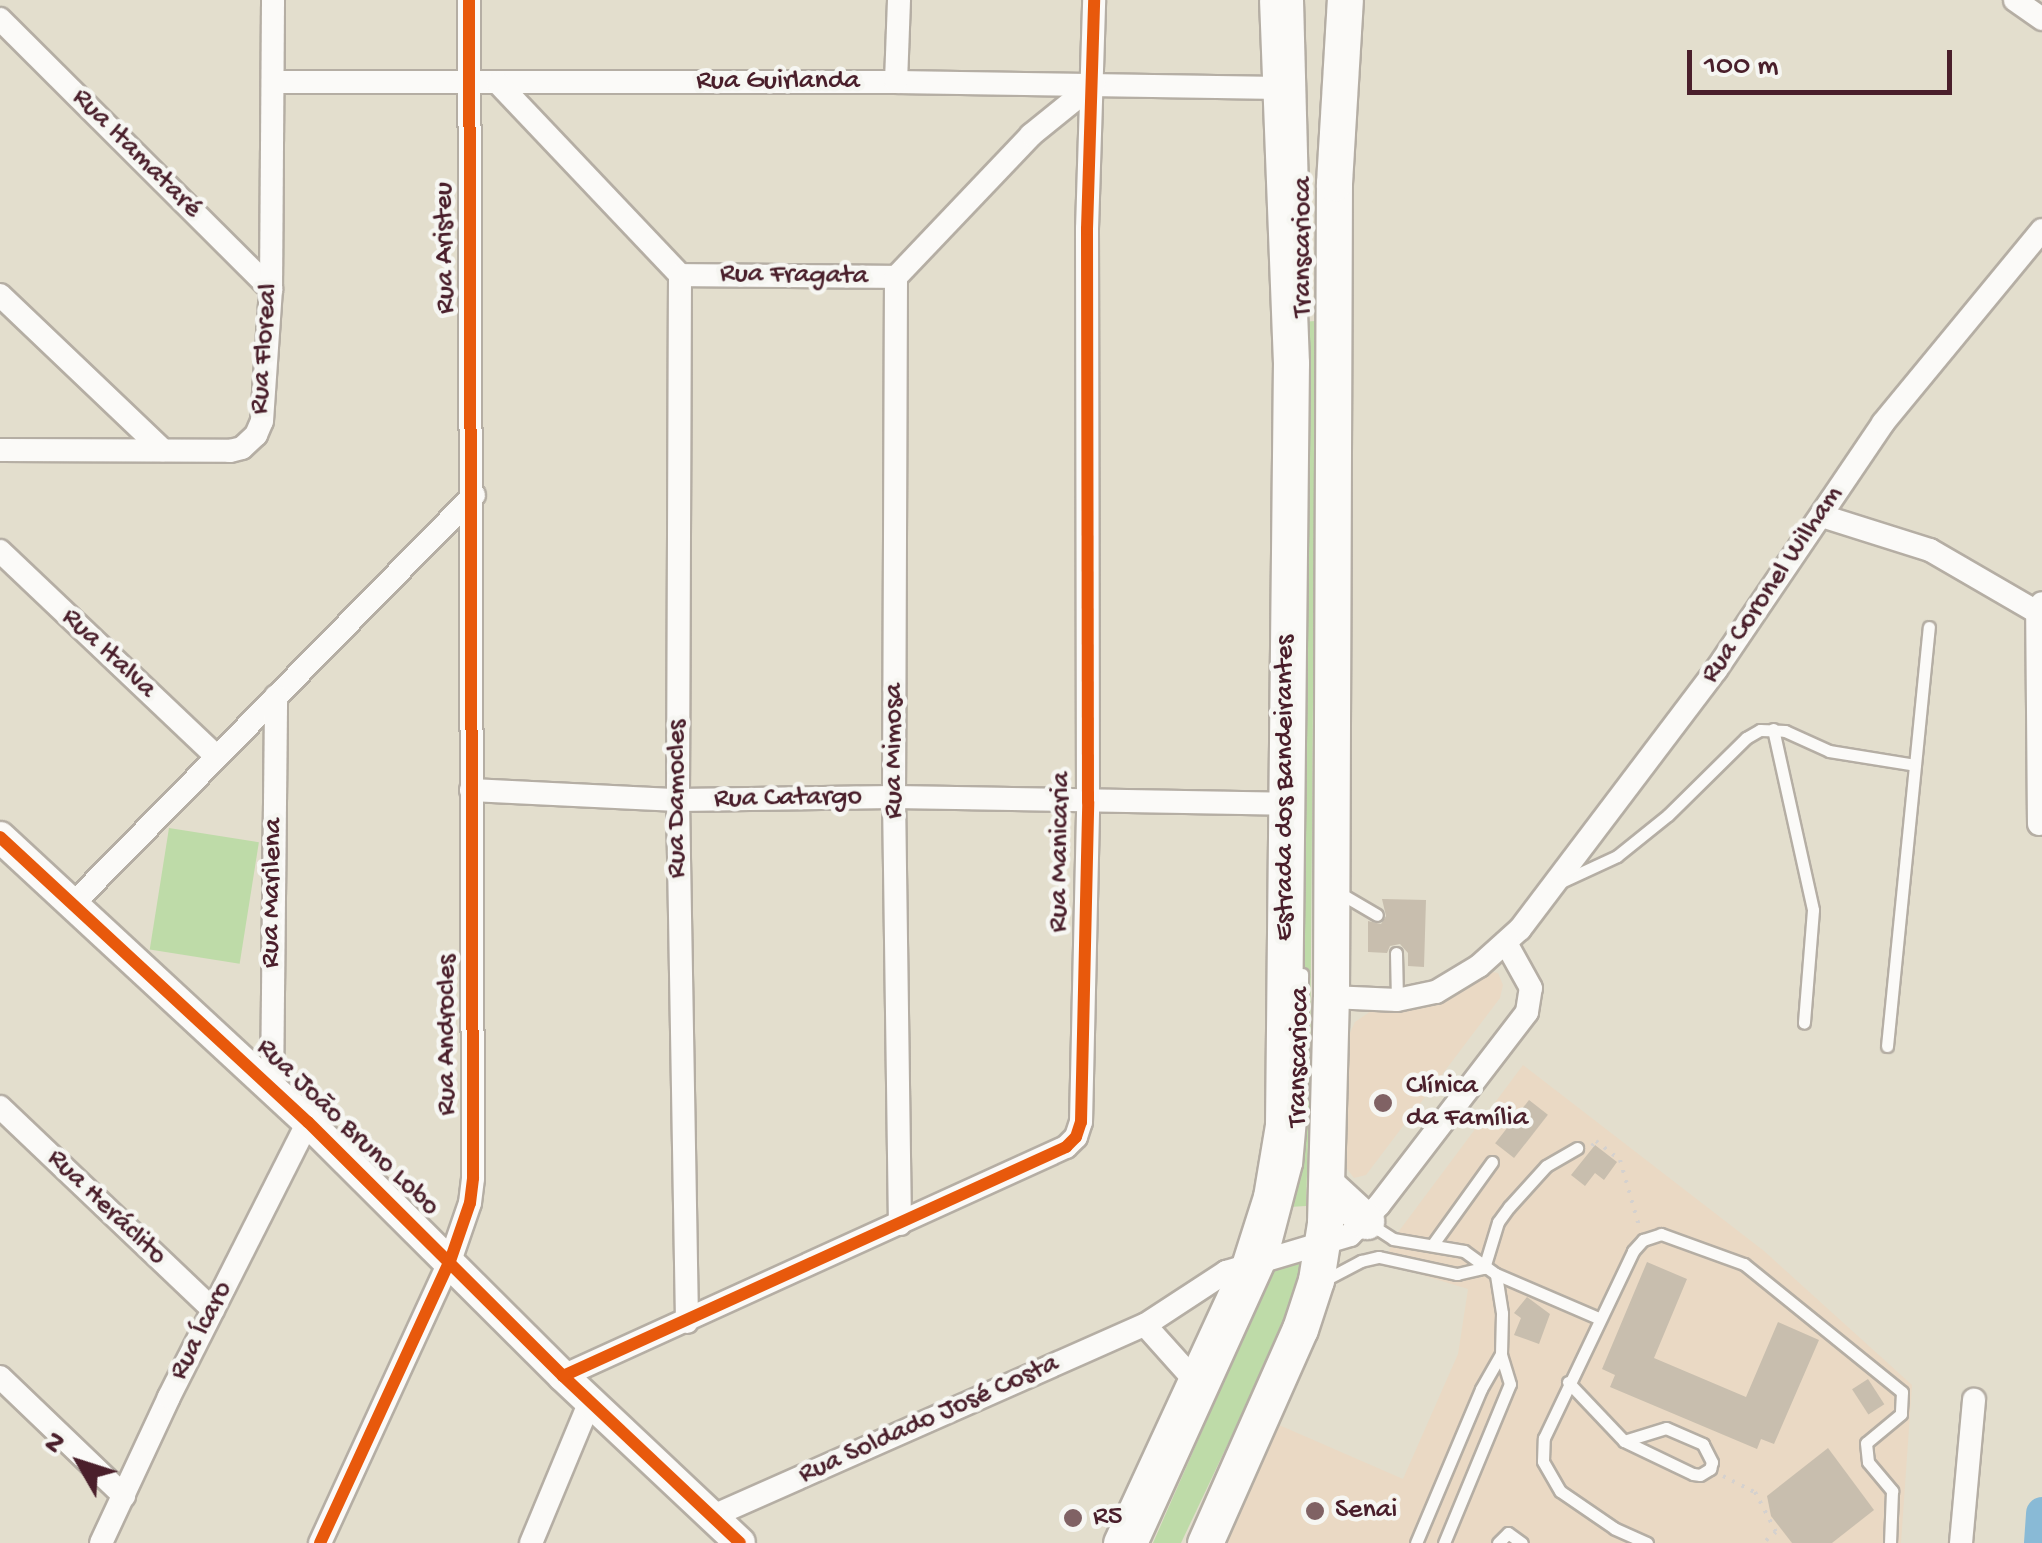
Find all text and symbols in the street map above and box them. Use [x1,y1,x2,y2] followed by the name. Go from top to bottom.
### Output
[1692,30,1957,92] scale bar
[1704,50,1779,85] text: 100 m
[696,65,860,99] street label: Rua Guirlanda
[64,82,208,226] street label: Rua Itamataré
[1287,177,1321,317] street label: Transcarioca
[428,182,464,314] street label: Rua Aristeu
[720,258,868,294] street label: Rua Fragata
[244,282,286,416] street label: Rua Floreal
[1694,480,1852,690] street label: Rua Coronel Wilham
[53,602,163,706] street label: Rua Italva
[1269,635,1303,941] street label: Estrada dos Bandeirantes
[878,683,912,819] street label: Rua Mimosa
[661,720,695,878] street label: Rua Damocles
[1043,771,1079,933] street label: Rua Manicaria
[714,781,862,817] street label: Rua Catargo
[255,818,291,968] street label: Rua Marilena
[431,954,465,1116] street label: Rua Androcles
[1282,986,1318,1128] street label: Transcarioca
[248,1032,446,1224] street label: Rua João Bruno Lobo
[1406,1070,1528,1136] place label: Clínica da Família
[1370,1090,1396,1116] marker: Clínica da Família
[39,1143,173,1273] street label: Rua Heráclito
[163,1276,241,1386] street label: Rua Ícaro
[794,1348,1064,1492] street label: Rua Soldado José Costa
[30,1413,130,1513] north arrow
[38,1426,75,1461] text: N
[1335,1494,1397,1528] place label: Senai
[1304,1500,1326,1522] marker: Senai
[1093,1501,1122,1535] place label: R5
[1062,1507,1084,1529] marker: R5

